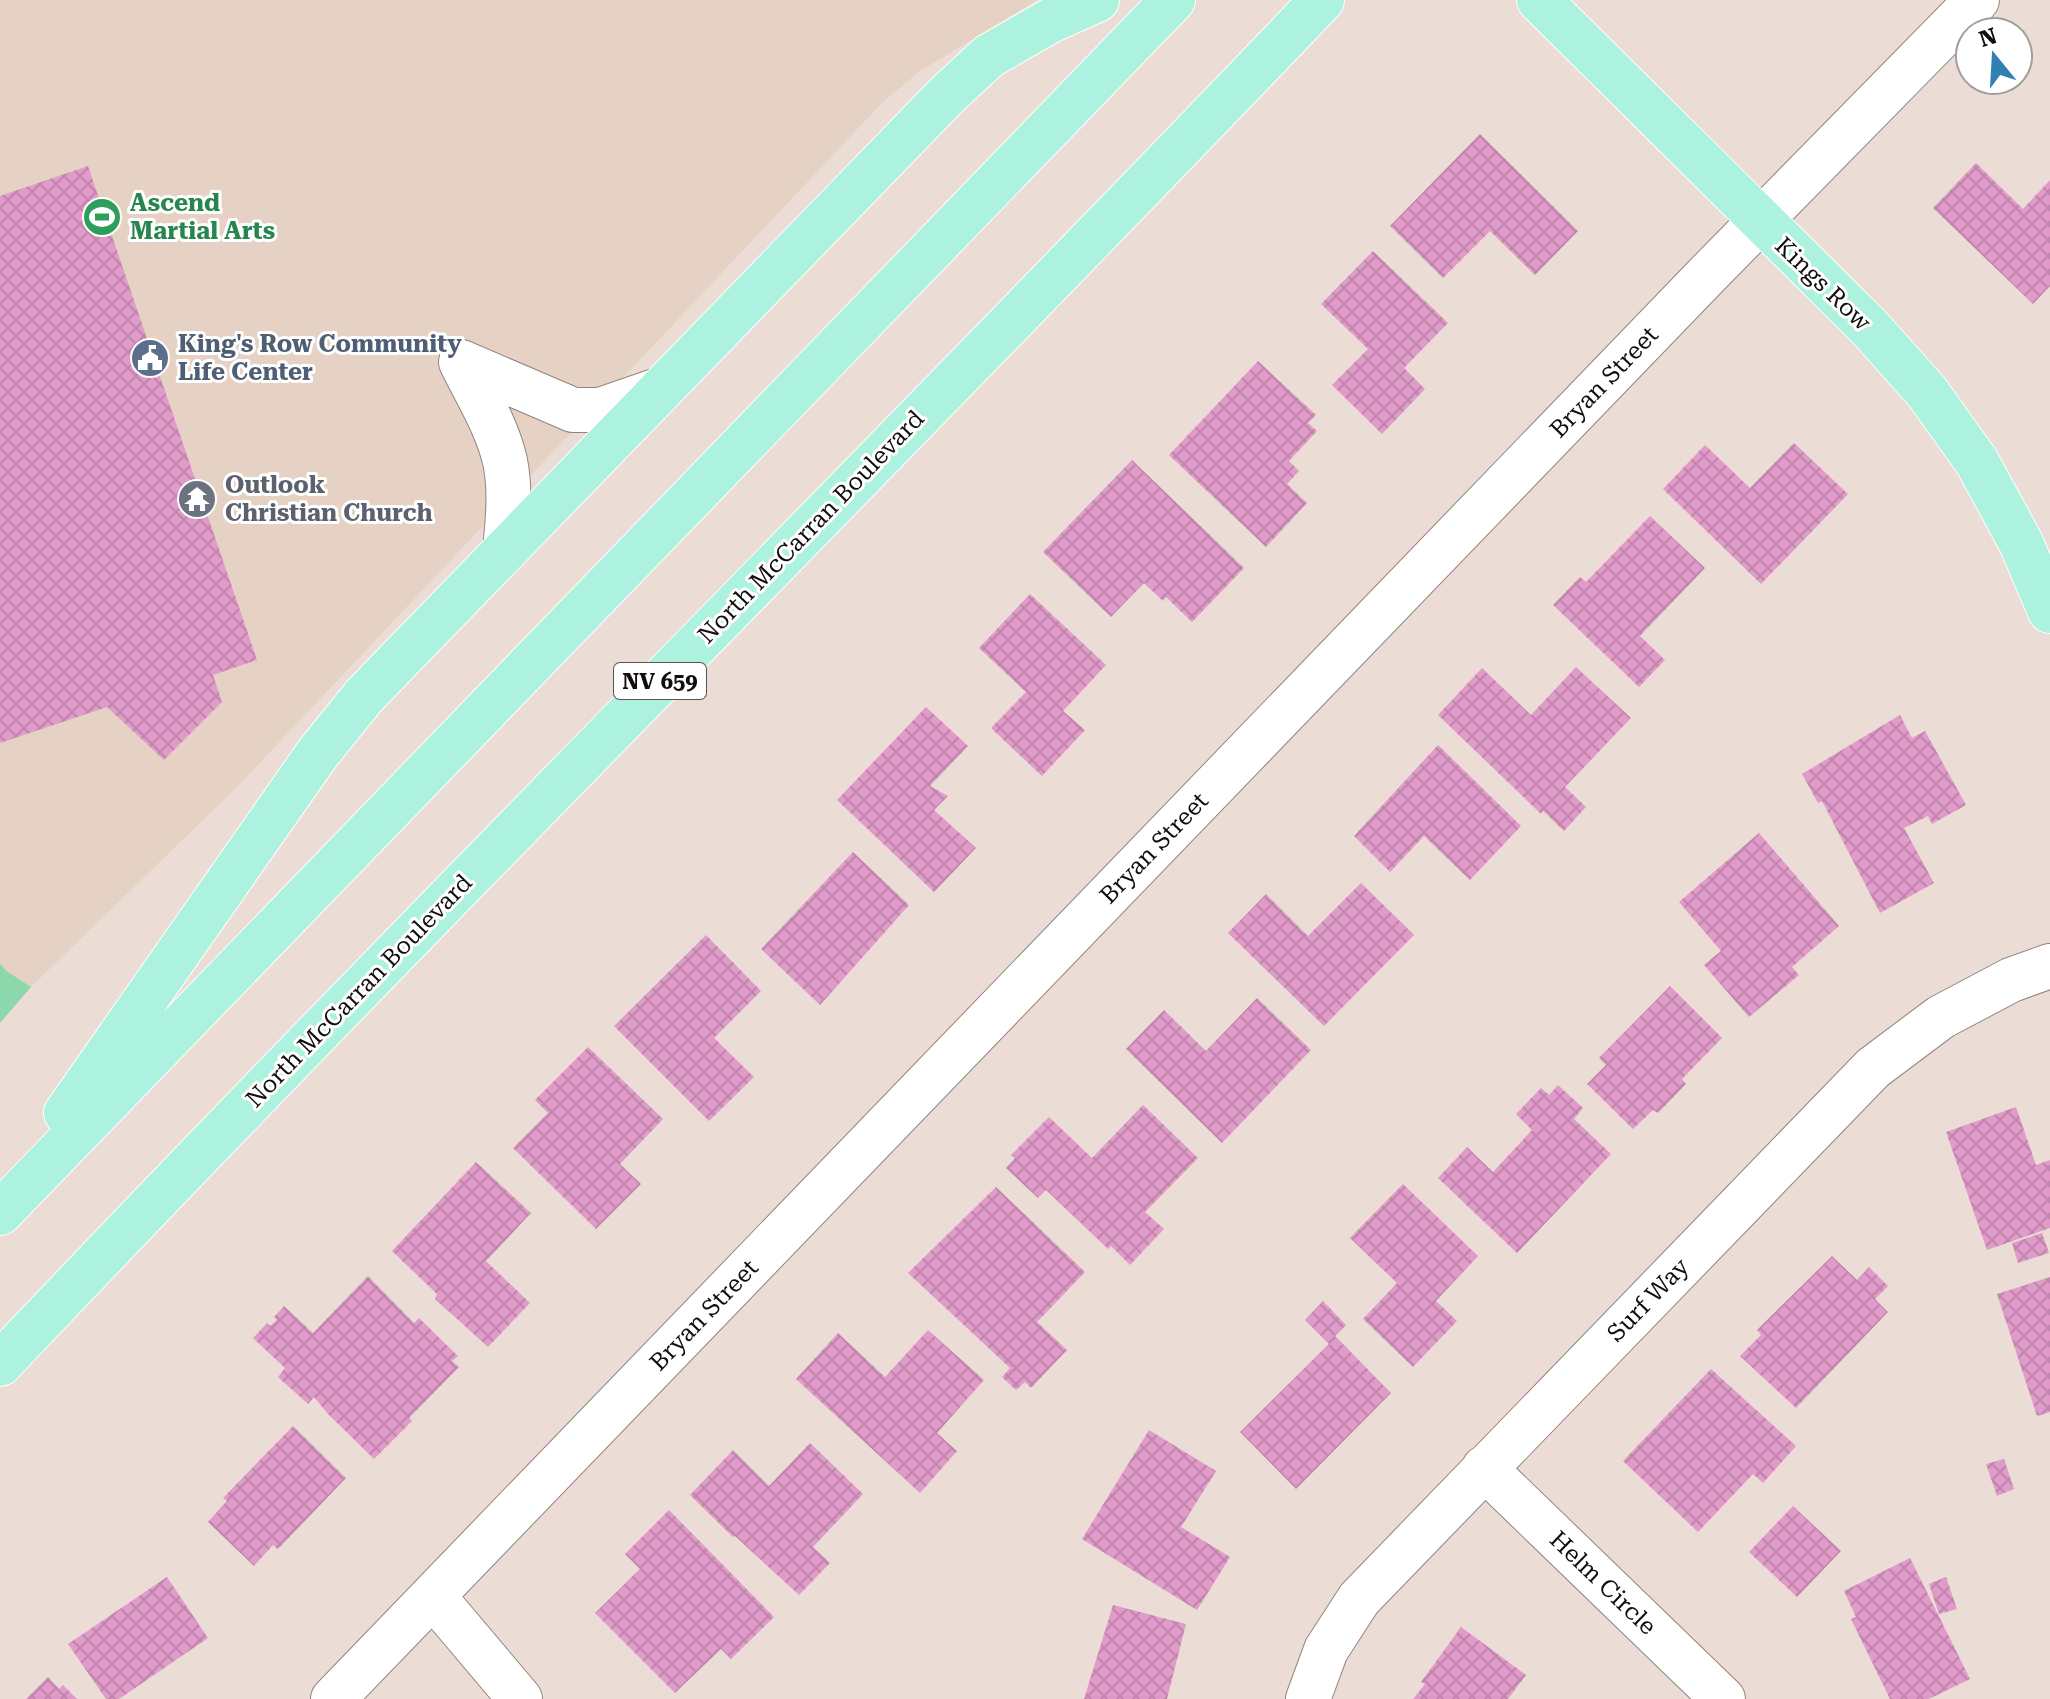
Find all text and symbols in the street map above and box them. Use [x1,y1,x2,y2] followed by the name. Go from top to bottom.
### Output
[1954,16,2034,96] north arrow
[1976,23,2000,52] text: N
[130,189,275,245] place label: Ascend Martial Arts
[81,196,123,238] sports icon: Ascend Martial Arts
[1769,232,1877,337] street label: Kings Row
[1544,321,1664,443] street label: Bryan Street
[178,330,462,386] place label: King's Row Community Life Center
[129,337,171,379] public building icon: King's Row Community Life Center
[692,405,930,649] street label: North McCarran Boulevard
[225,471,433,527] place label: Outlook Christian Church
[176,478,218,520] temple icon: Outlook Christian Church
[614,663,706,699] road number: NV 659
[1094,787,1214,909] street label: Bryan Street
[240,869,478,1113] street label: North McCarran Boulevard
[1601,1252,1695,1348] street label: Surf Way
[644,1254,764,1376] street label: Bryan Street
[1544,1525,1662,1641] street label: Helm Circle

